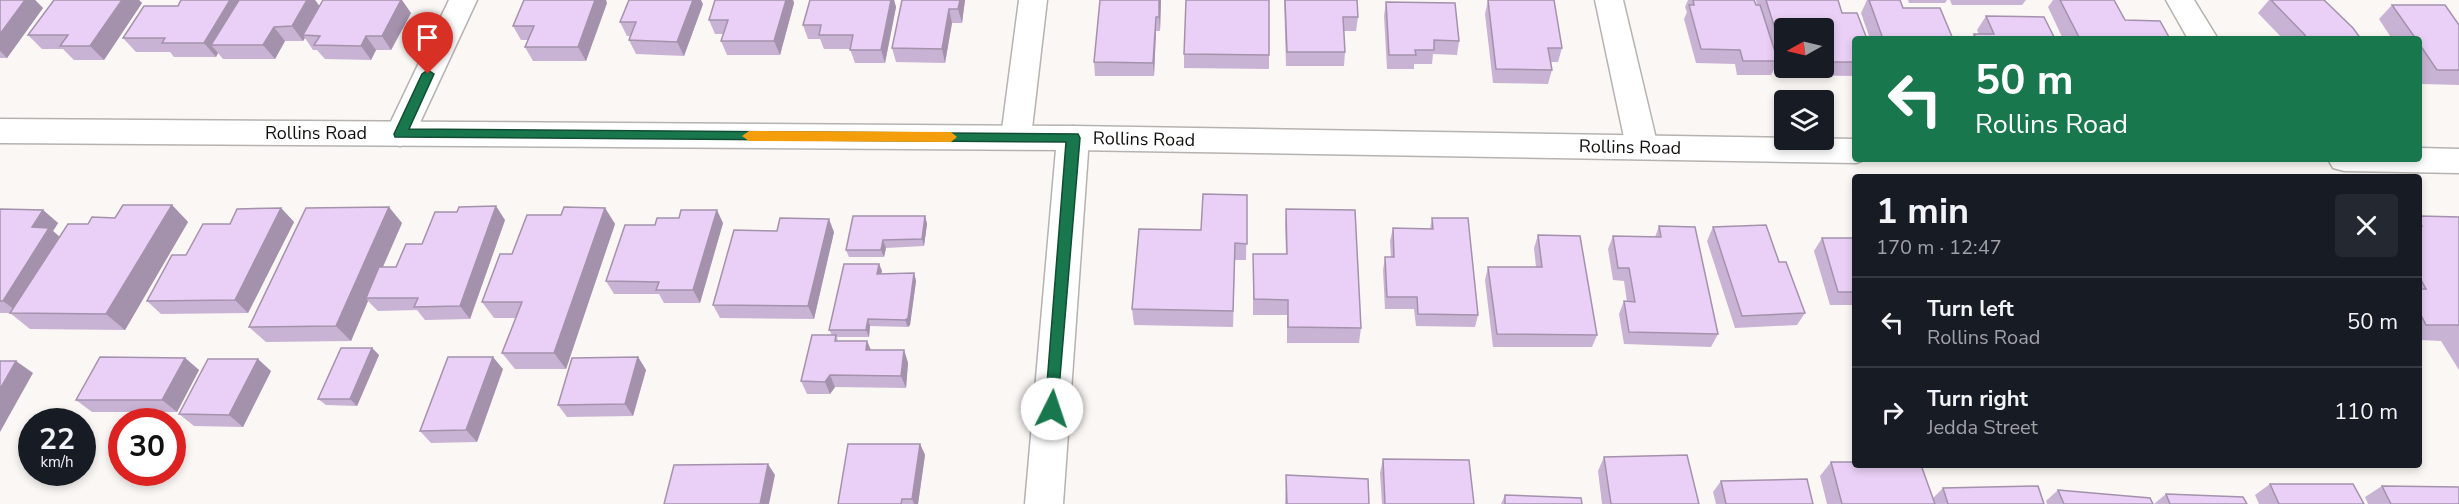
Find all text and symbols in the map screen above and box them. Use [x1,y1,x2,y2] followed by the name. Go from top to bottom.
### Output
[402,12,453,74] pin
[1774,18,1834,78] north arrow
[1774,18,1834,150] map controls
[411,21,444,54] icon: arrive
[1975,52,2074,109] text: 50 m
[1876,60,1954,138] icon: left
[1774,90,1834,150] button: layers
[1975,106,2128,143] text: Rollins Road
[265,121,367,145] street label: Rollins Road
[1093,126,1195,152] street label: Rollins Road
[1579,134,1681,160] street label: Rollins Road
[1876,187,1969,236] text: 1 min
[2335,194,2398,257] button: close
[1876,234,2002,261] text: 170 m · 12:47
[1927,294,2014,324] text: Turn left
[1876,306,1909,339] icon: left
[2347,307,2398,337] text: 50 m
[1927,324,2040,351] text: Rollins Road
[1020,377,1084,441] position arrow
[1927,384,2028,414] text: Turn right
[1876,396,1909,429] icon: right
[2334,397,2398,427] text: 110 m
[108,408,186,486] speed limit sign: 30
[1927,414,2038,441] text: Jedda Street
[39,419,75,460] text: 22
[40,452,74,472] text: km/h

